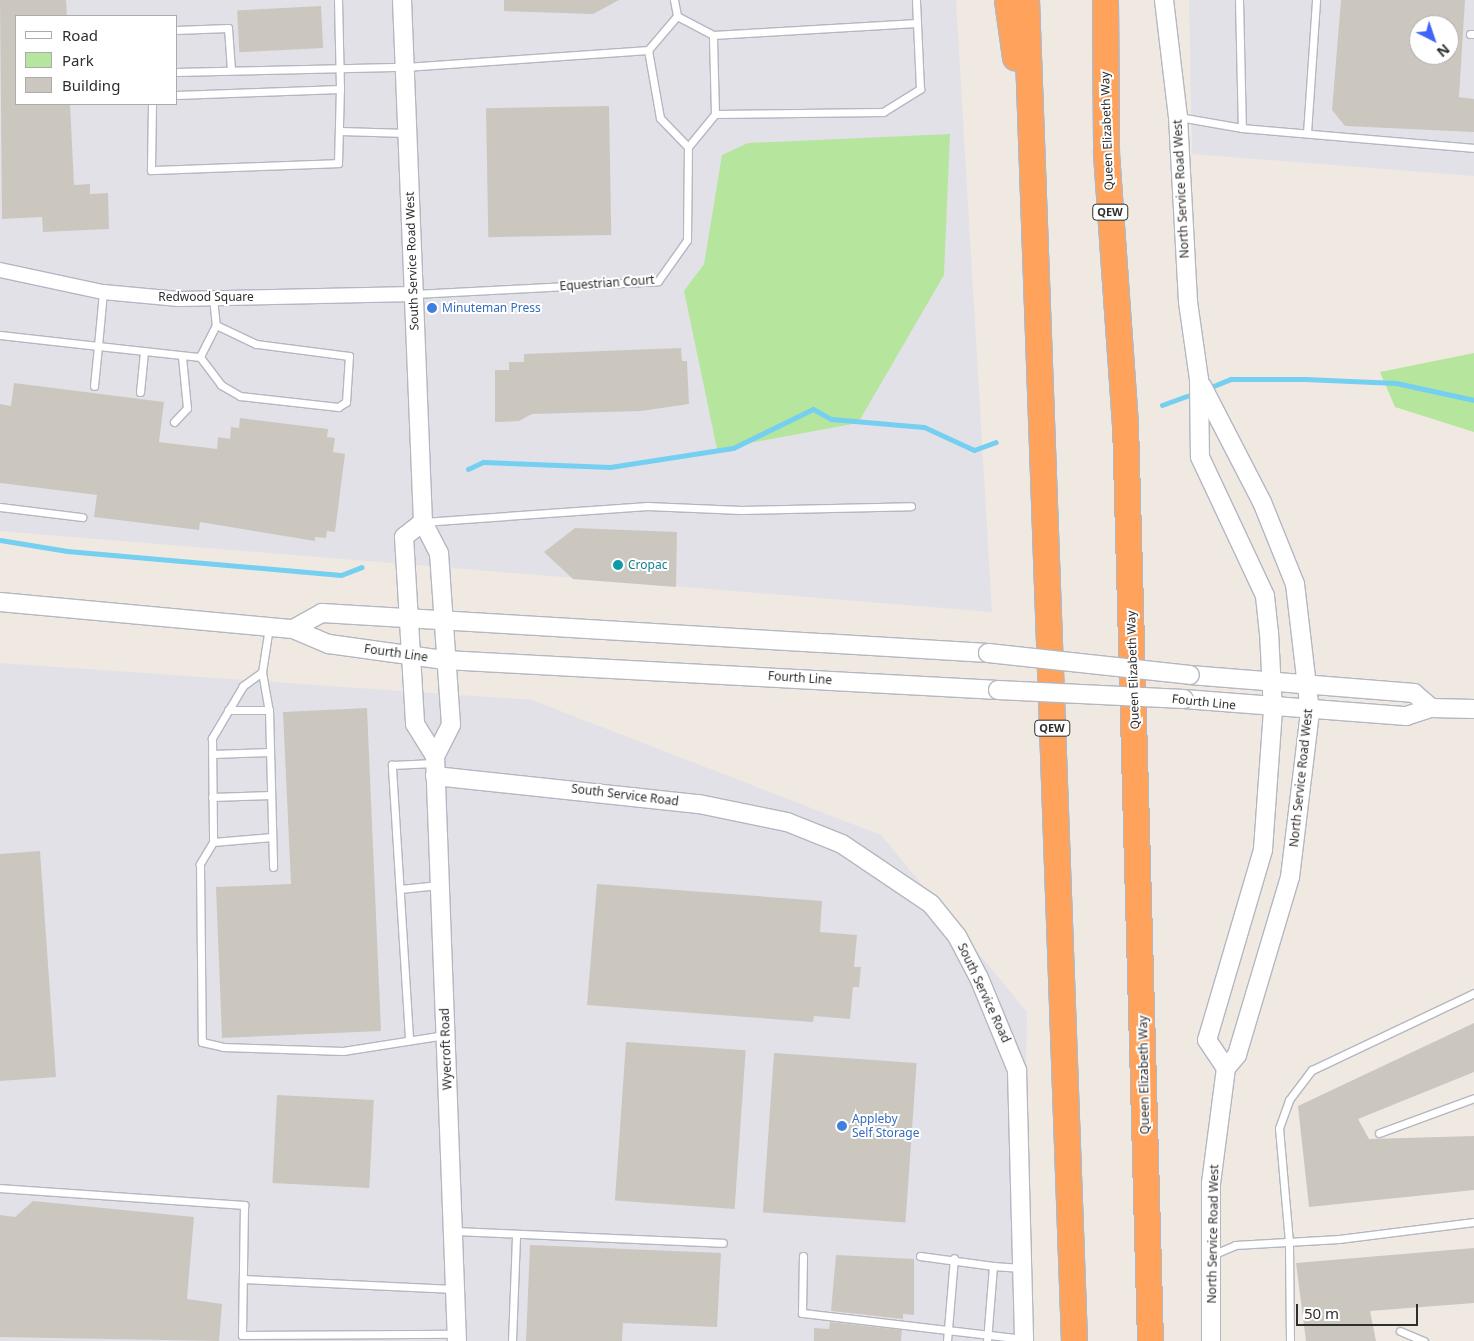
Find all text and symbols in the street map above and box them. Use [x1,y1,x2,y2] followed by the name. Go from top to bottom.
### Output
[15,15,178,105] legend
[1409,15,1459,65] north arrow
[62,25,98,45] text: Road
[1433,40,1454,62] text: N
[62,50,94,70] text: Park
[1098,71,1116,191] street label: Queen Elizabeth Way
[62,75,120,95] text: Building
[1170,119,1192,259] street label: North Service Road West
[402,191,422,331] street label: South Service Road West
[1091,203,1129,220] road number: QEW
[559,272,655,294] street label: Equestrian Court
[158,290,254,304] street label: Redwood Square
[442,301,541,315] place label: Minuteman Press
[426,302,438,314] marker: Minuteman Press
[628,558,667,572] place label: Cropac
[612,559,624,571] marker: Cropac
[1124,610,1142,730] street label: Queen Elizabeth Way
[363,641,429,665] street label: Fourth Line
[767,669,833,687] street label: Fourth Line
[1171,691,1237,713] street label: Fourth Line
[1287,708,1315,848] street label: North Service Road West
[1033,720,1071,736] road number: QEW
[570,781,680,809] street label: South Service Road
[955,941,1013,1045] street label: South Service Road
[437,1008,455,1090] street label: Wyecroft Road
[1136,1015,1152,1135] street label: Queen Elizabeth Way
[852,1112,919,1140] place label: Appleby Self Storage
[836,1120,848,1132] marker: Appleby Self Storage
[1205,1164,1221,1304] street label: North Service Road West
[1299,1294,1422,1326] scale bar
[1304,1303,1339,1323] text: 50 m

